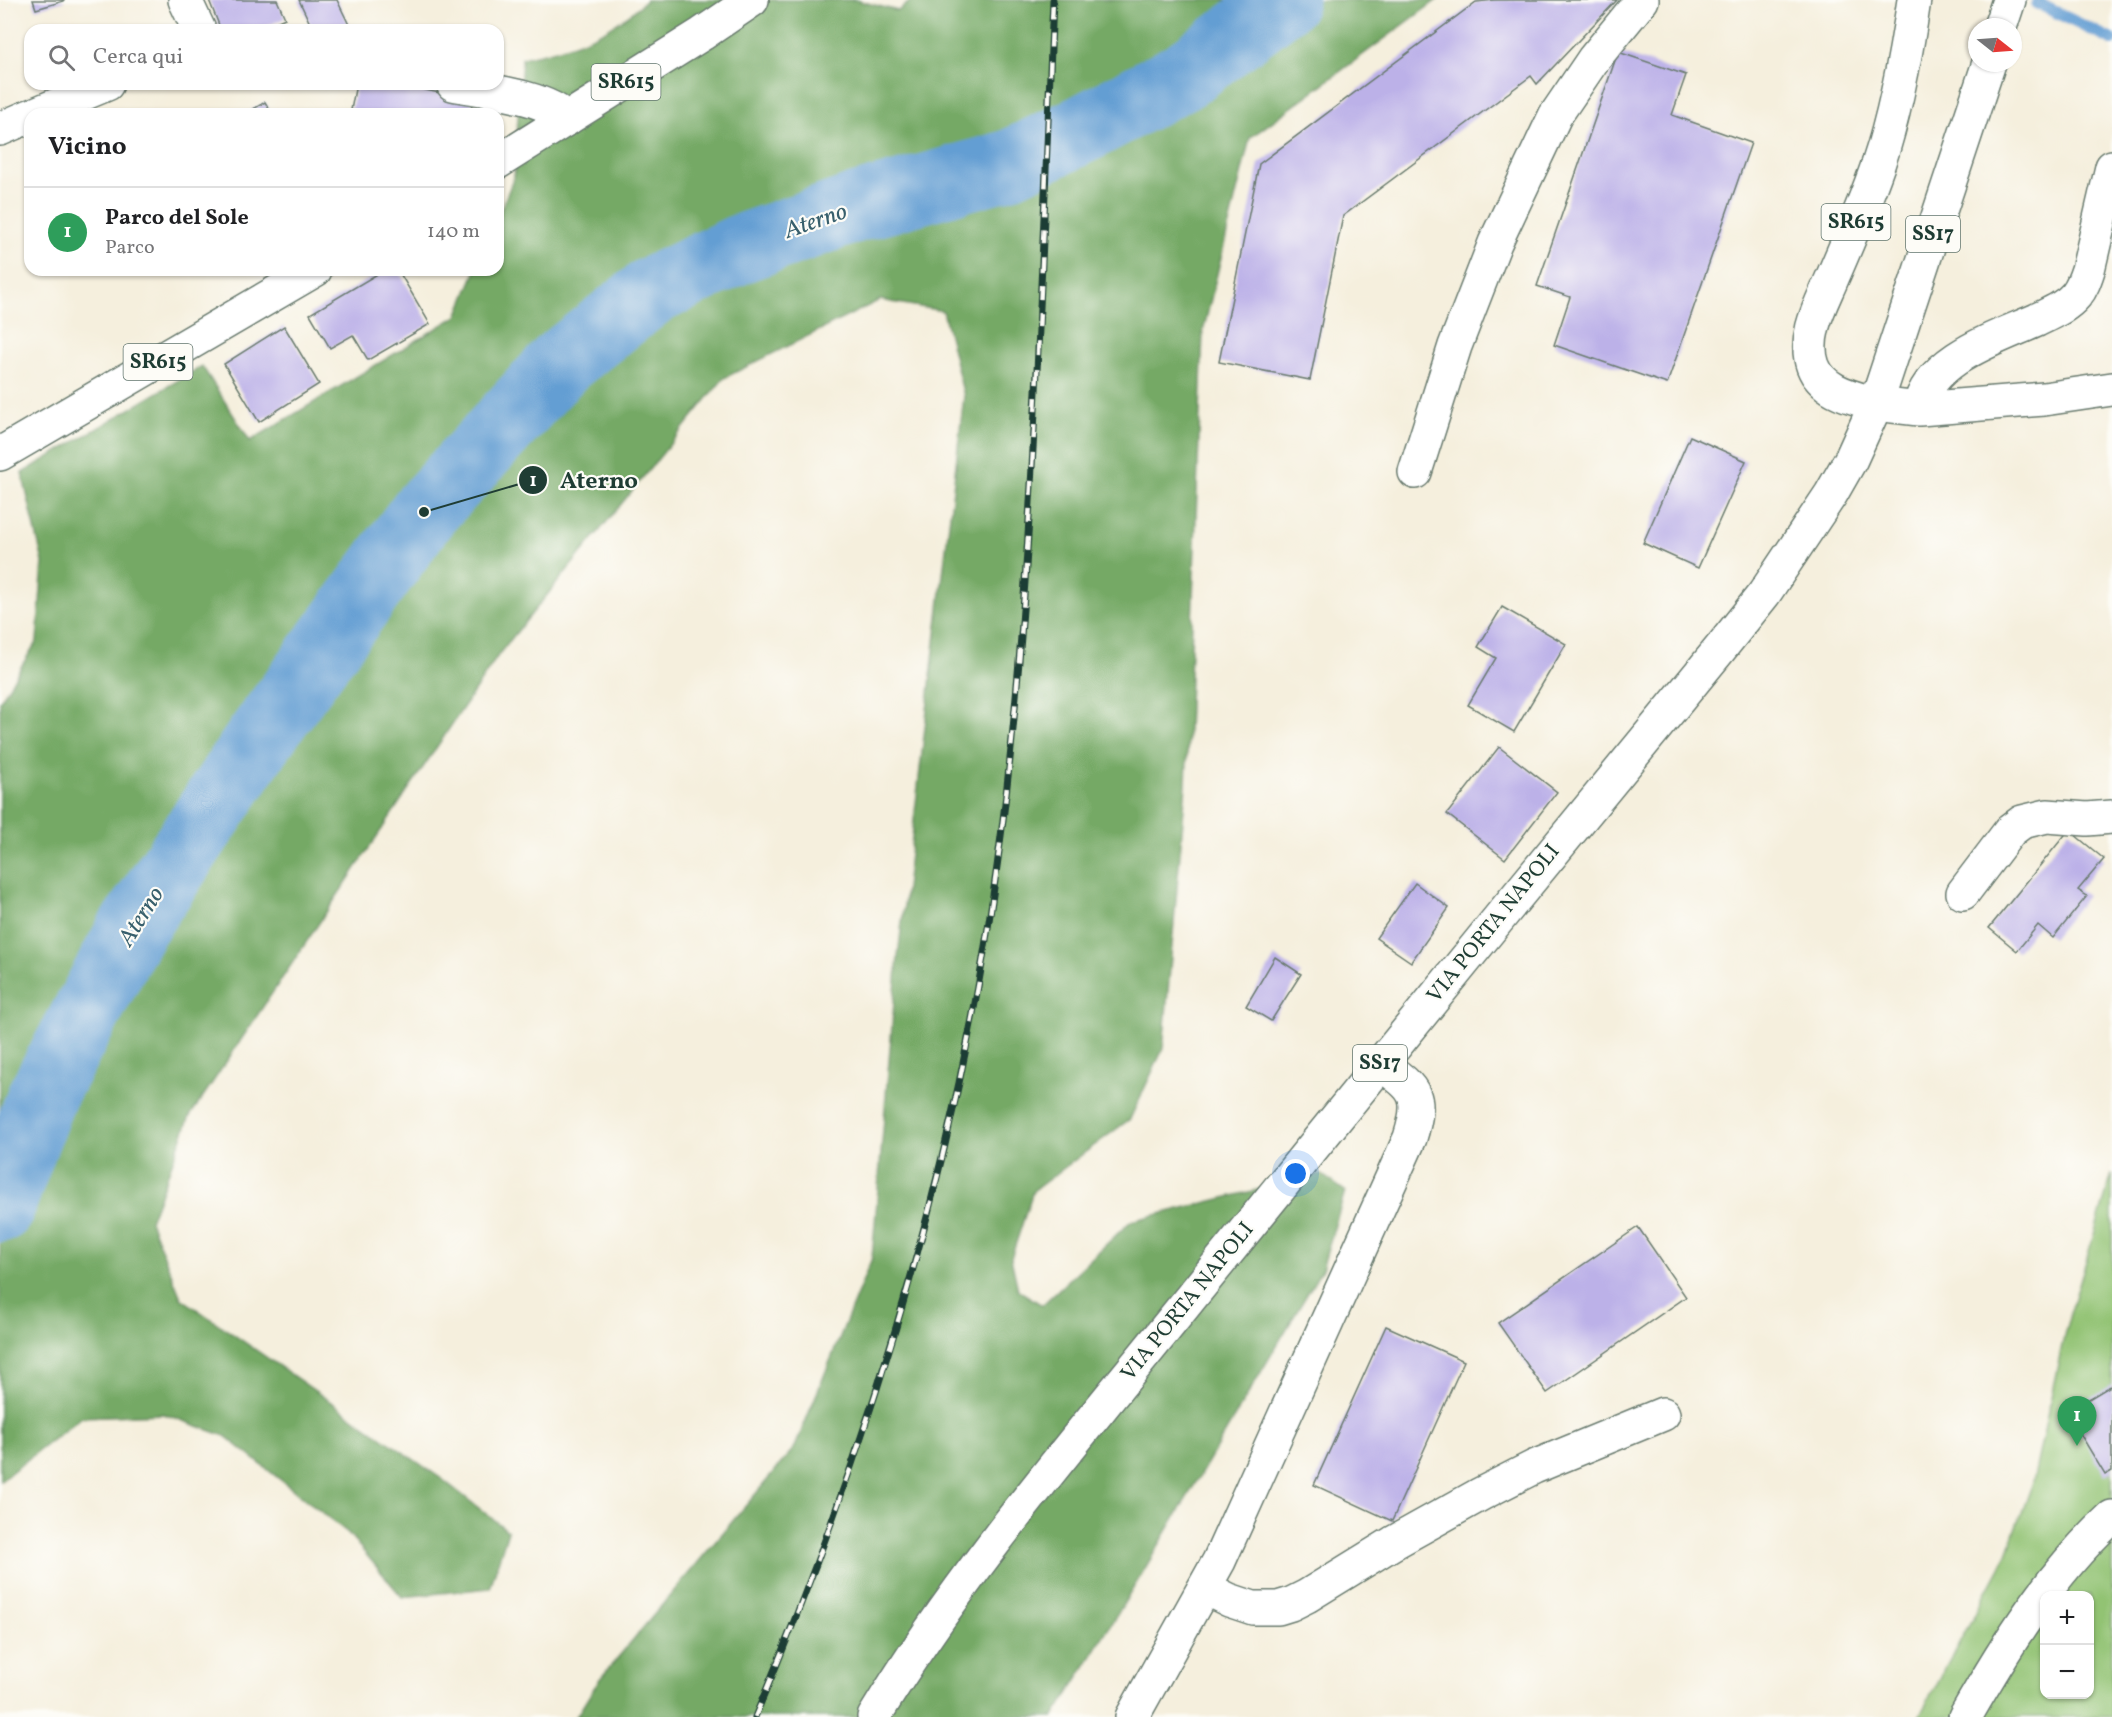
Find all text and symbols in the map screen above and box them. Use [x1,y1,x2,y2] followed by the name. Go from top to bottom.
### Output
[1968,18,2022,72] north arrow
[24,24,504,90] search box
[45,41,78,74] icon: search
[93,42,183,73] text: Cerca qui
[592,64,660,100] road number: SR615
[48,129,127,165] text: Vicino
[779,195,852,249] water label: Aterno
[105,203,249,234] text: Parco del Sole
[1822,204,1890,240] road number: SR615
[1906,216,1960,252] road number: SS17
[63,218,72,246] text: 1
[427,218,480,246] text: 140 m
[105,234,155,262] text: Parco
[124,344,192,380] road number: SR615
[518,459,650,501] callout: Aterno
[560,465,638,499] text: Aterno
[529,469,537,494] text: 1
[1420,838,1568,1010] street label: VIA PORTA NAPOLI
[110,881,174,954] water label: Aterno
[1353,1045,1407,1081] road number: SS17
[1281,1159,1310,1188] your location
[1114,1216,1262,1388] street label: VIA PORTA NAPOLI
[2058,1396,2096,1446] pin: 1
[2040,1591,2094,1699] map controls
[2040,1591,2094,1645] button: +
[2040,1645,2094,1699] button: −

